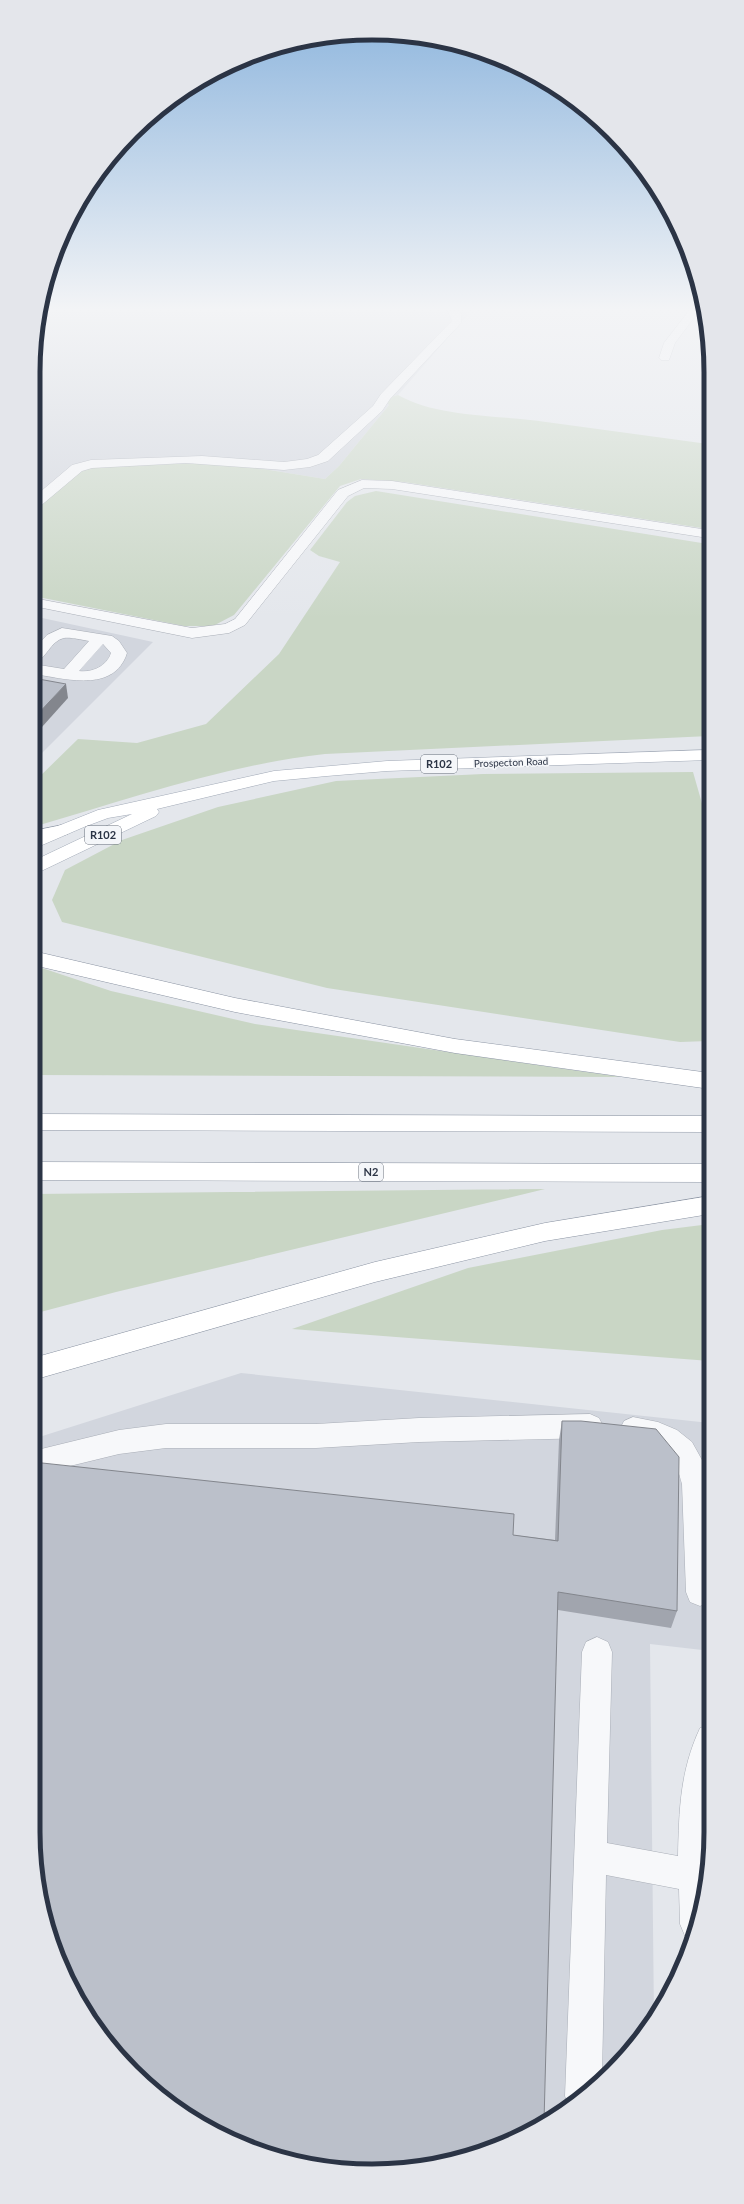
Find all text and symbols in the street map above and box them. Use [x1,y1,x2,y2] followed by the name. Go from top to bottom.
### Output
[421,755,457,773] road number: R102
[474,755,548,769] street label: Prospecton Road
[85,826,121,844] road number: R102
[359,1163,383,1181] road number: N2

